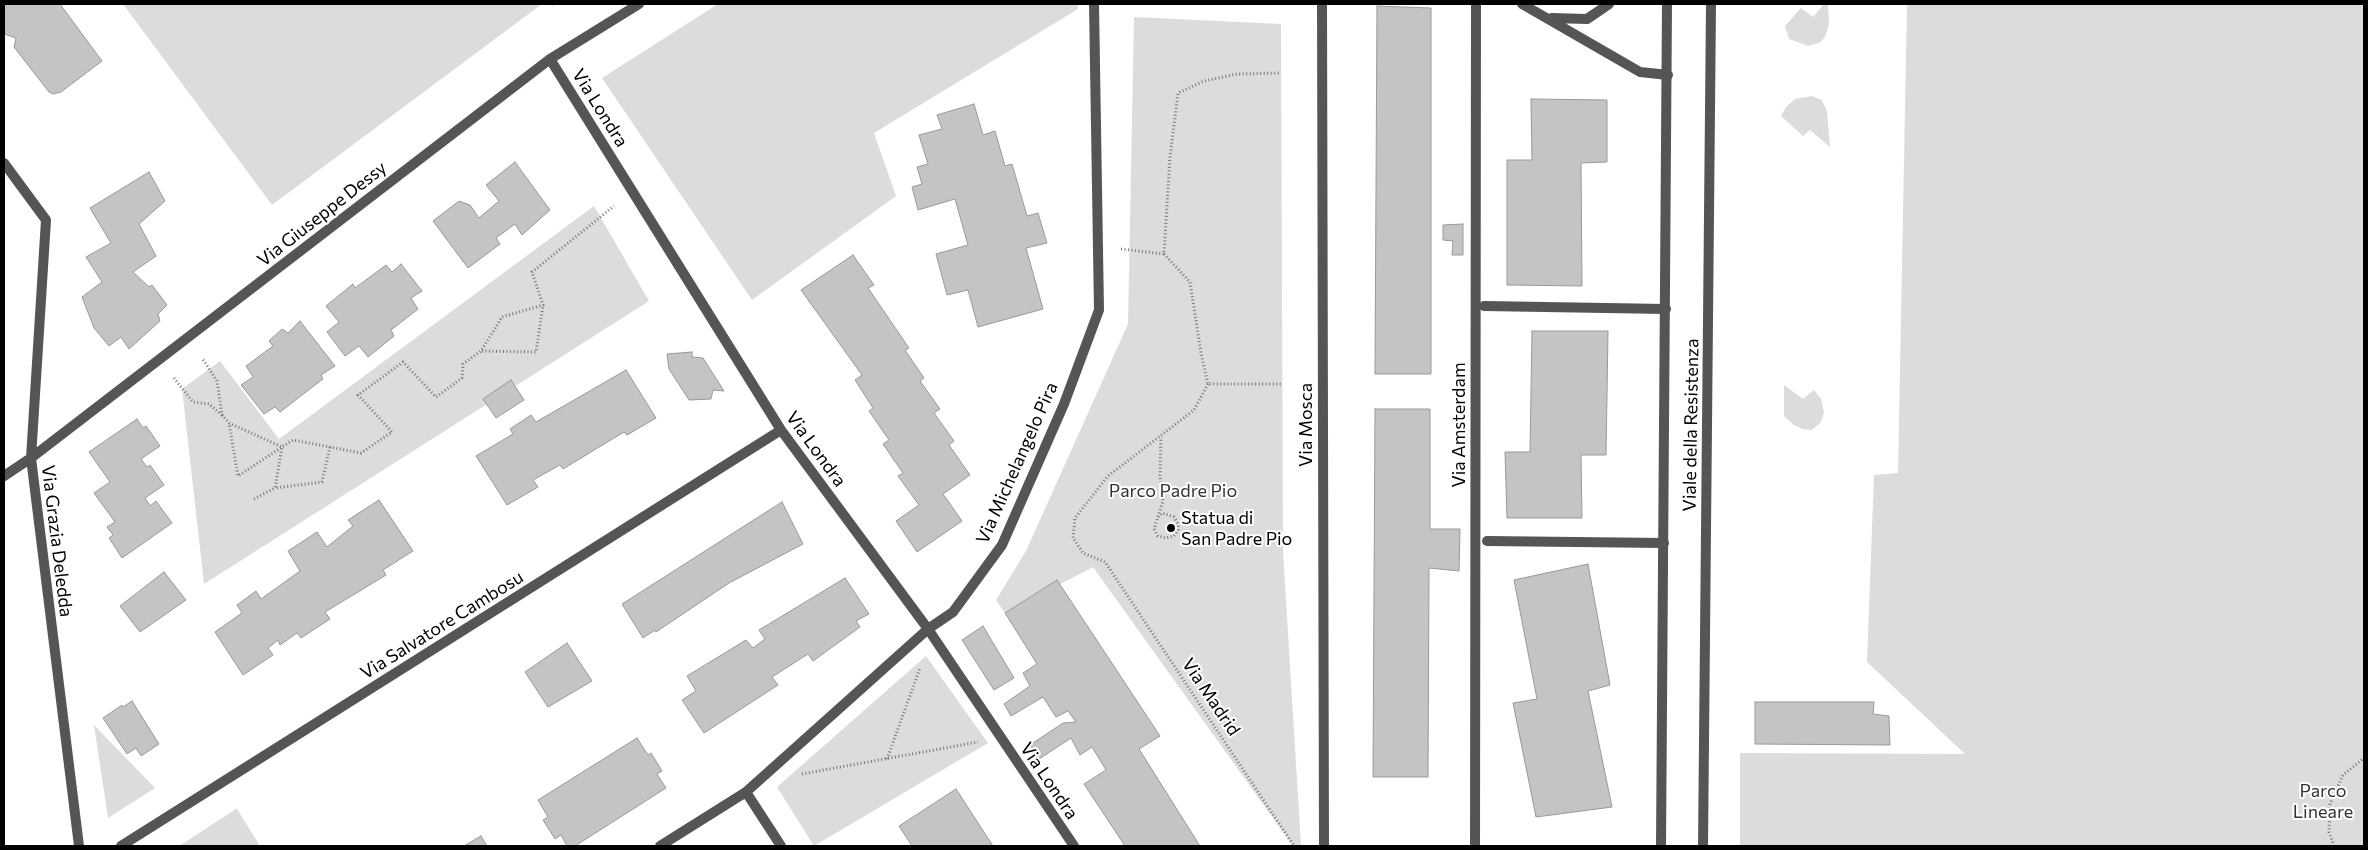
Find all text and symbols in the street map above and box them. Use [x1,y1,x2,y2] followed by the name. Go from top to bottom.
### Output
[568,65,632,151] street label: Via Londra
[253,157,391,271] street label: Via Giuseppe Dessy
[1679,338,1703,512] street label: Viale della Resistenza
[1448,362,1470,488] street label: Via Amsterdam
[972,379,1062,547] street label: Via Michelangelo Pira
[1295,383,1317,467] street label: Via Mosca
[781,407,851,491] street label: Via Londra
[37,464,77,618] street label: Via Grazia Deledda
[1109,480,1237,502] park label: Parco Padre Pio
[1181,507,1292,550] place label: Statua di San Padre Pio
[1165,522,1177,534] marker: Statua di San Padre Pio
[357,566,527,684] street label: Via Salvatore Cambosu
[1177,654,1245,740] street label: Via Madrid
[1015,738,1083,824] street label: Via Londra
[2293,780,2353,822] park label: Parco Lineare

